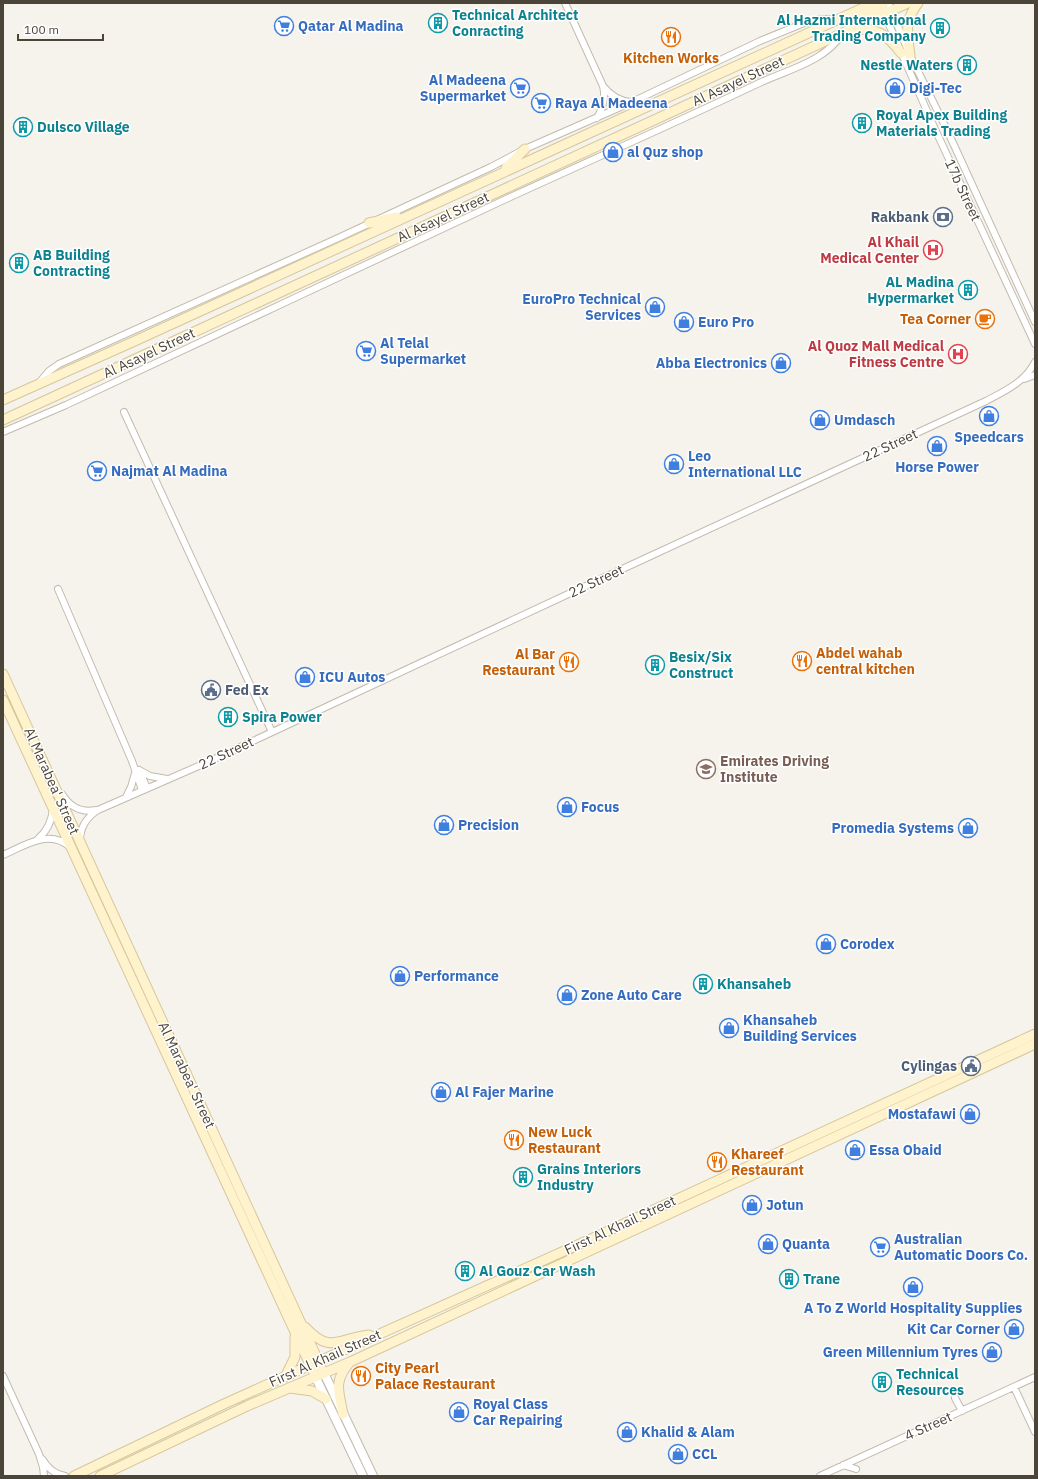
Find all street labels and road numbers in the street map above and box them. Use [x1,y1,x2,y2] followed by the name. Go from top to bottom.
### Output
[689,52,787,110] street label: Al Asayel Street
[941,156,985,224] street label: 17b Street
[394,188,492,246] street label: Al Asayel Street
[100,324,198,382] street label: Al Asayel Street
[860,424,920,466] street label: 22 Street
[566,560,626,602] street label: 22 Street
[20,725,84,838] street label: Al Marabea' Street
[196,732,256,774] street label: 22 Street
[154,1019,220,1131] street label: Al Marabea' Street
[561,1191,679,1259] street label: First Al Khail Street
[266,1325,384,1391] street label: First Al Khail Street
[901,1408,955,1444] street label: 4 Street

